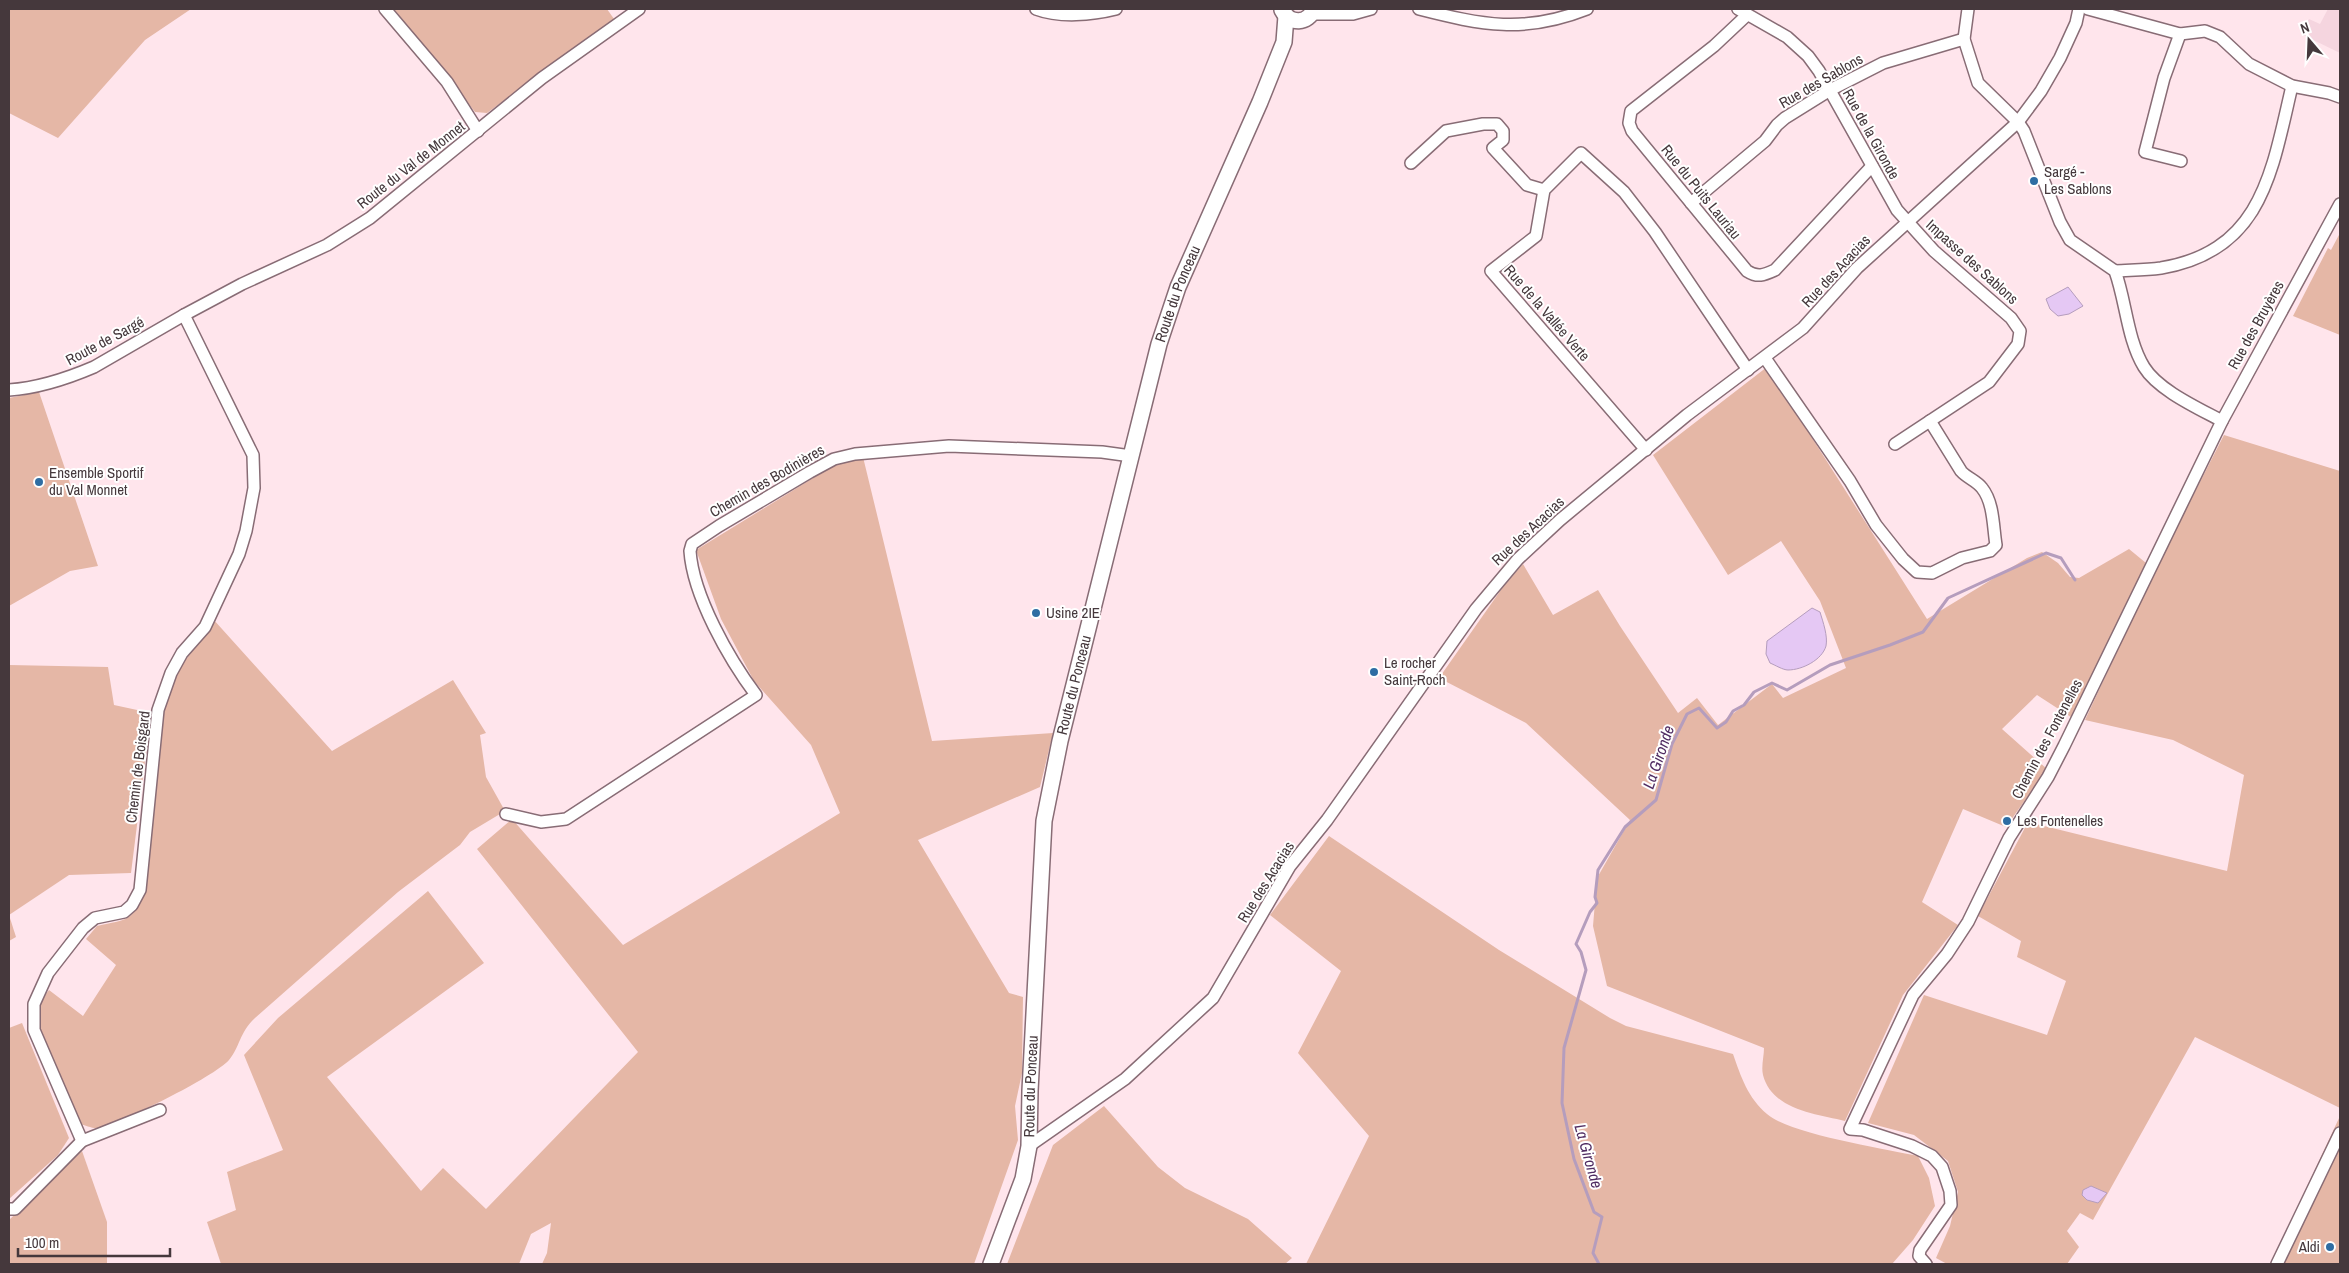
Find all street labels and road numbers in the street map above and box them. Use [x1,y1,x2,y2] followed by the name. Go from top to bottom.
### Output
[1775,48,1867,113] street label: Rue des Sablons
[1838,85,1905,183] street label: Rue de la Gironde
[352,115,470,213] street label: Route du Val de Monnet
[1657,140,1746,243] street label: Rue du Puits Lauriau
[1922,214,2023,309] street label: Impasse des Sablons
[1796,230,1875,312] street label: Rue des Acacias
[1149,242,1205,345] street label: Route du Ponceau
[1500,260,1595,366] street label: Rue de la Vallée Verte
[2223,277,2289,373] street label: Rue des Bruyères
[62,311,148,370] street label: Route de Sargé
[706,439,828,522] street label: Chemin des Bodinières
[1487,491,1569,570] street label: Rue des Acacias
[1051,633,1096,737] street label: Route du Ponceau
[2006,675,2087,802] street label: Chemin des Fontenelles
[120,710,155,824] street label: Chemin de Boisgard
[1232,837,1299,926] street label: Rue des Acacias
[1018,1035,1043,1138] street label: Route du Ponceau

